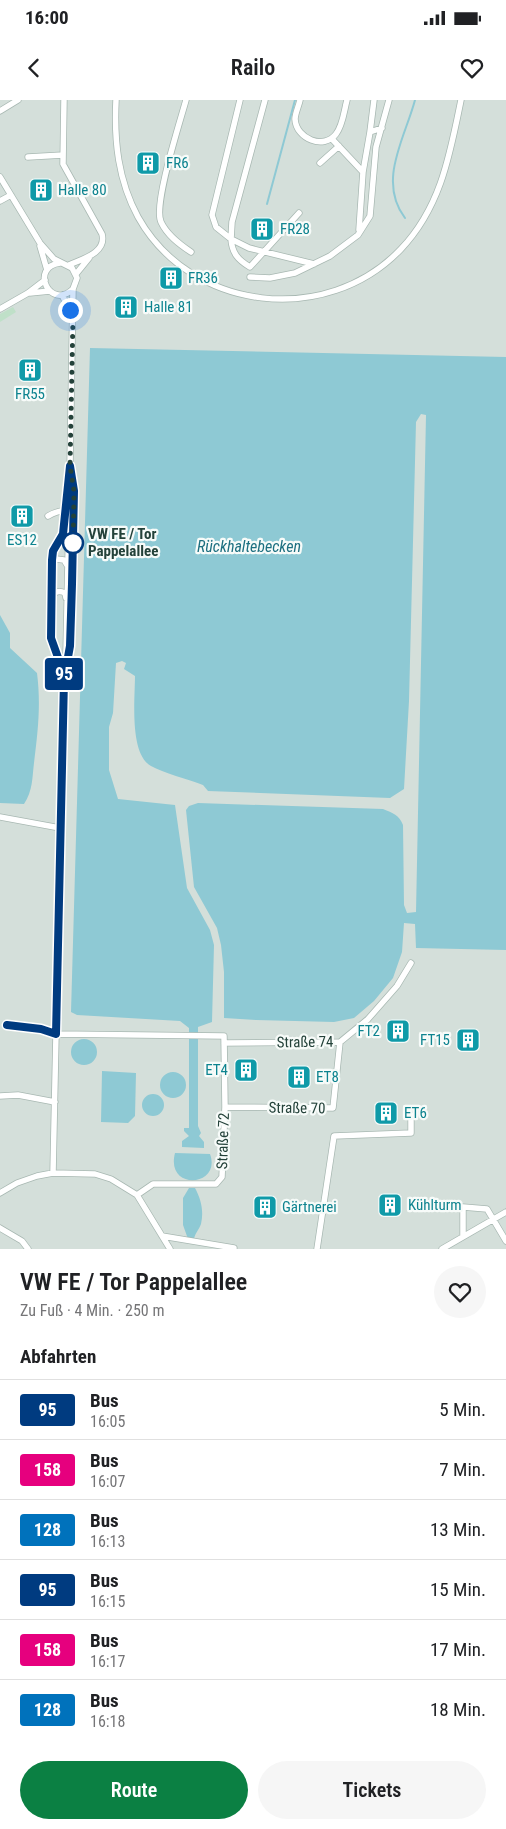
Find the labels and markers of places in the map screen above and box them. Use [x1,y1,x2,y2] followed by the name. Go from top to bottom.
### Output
[135,150,161,176] building icon: FR6
[166,154,189,172] place label: FR6
[28,177,54,203] building icon: Halle 80
[58,181,107,199] place label: Halle 80
[249,216,275,242] building icon: FR28
[280,220,310,238] place label: FR28
[158,265,184,291] building icon: FR36
[188,269,218,287] place label: FR36
[113,294,139,320] building icon: Halle 81
[144,298,193,316] place label: Halle 81
[17,357,43,383] building icon: FR55
[15,385,45,403] place label: FR55
[9,503,35,529] building icon: ES12
[88,525,158,560] place label: VW FE / Tor Pappelallee
[7,531,37,549] place label: ES12
[62,532,84,554] marker: VW FE / Tor Pappelallee
[385,1018,411,1044] building icon: FT2
[357,1022,380,1040] place label: FT2
[455,1027,481,1053] building icon: FT15
[420,1031,450,1049] place label: FT15
[233,1057,259,1083] building icon: ET4
[205,1061,228,1079] place label: ET4
[286,1064,312,1090] building icon: ET8
[316,1068,339,1086] place label: ET8
[373,1100,399,1126] building icon: ET6
[404,1104,427,1122] place label: ET6
[377,1192,403,1218] building icon: Kühlturm
[252,1194,278,1220] building icon: Gärtnerei
[408,1196,462,1214] place label: Kühlturm
[282,1198,337,1216] place label: Gärtnerei

